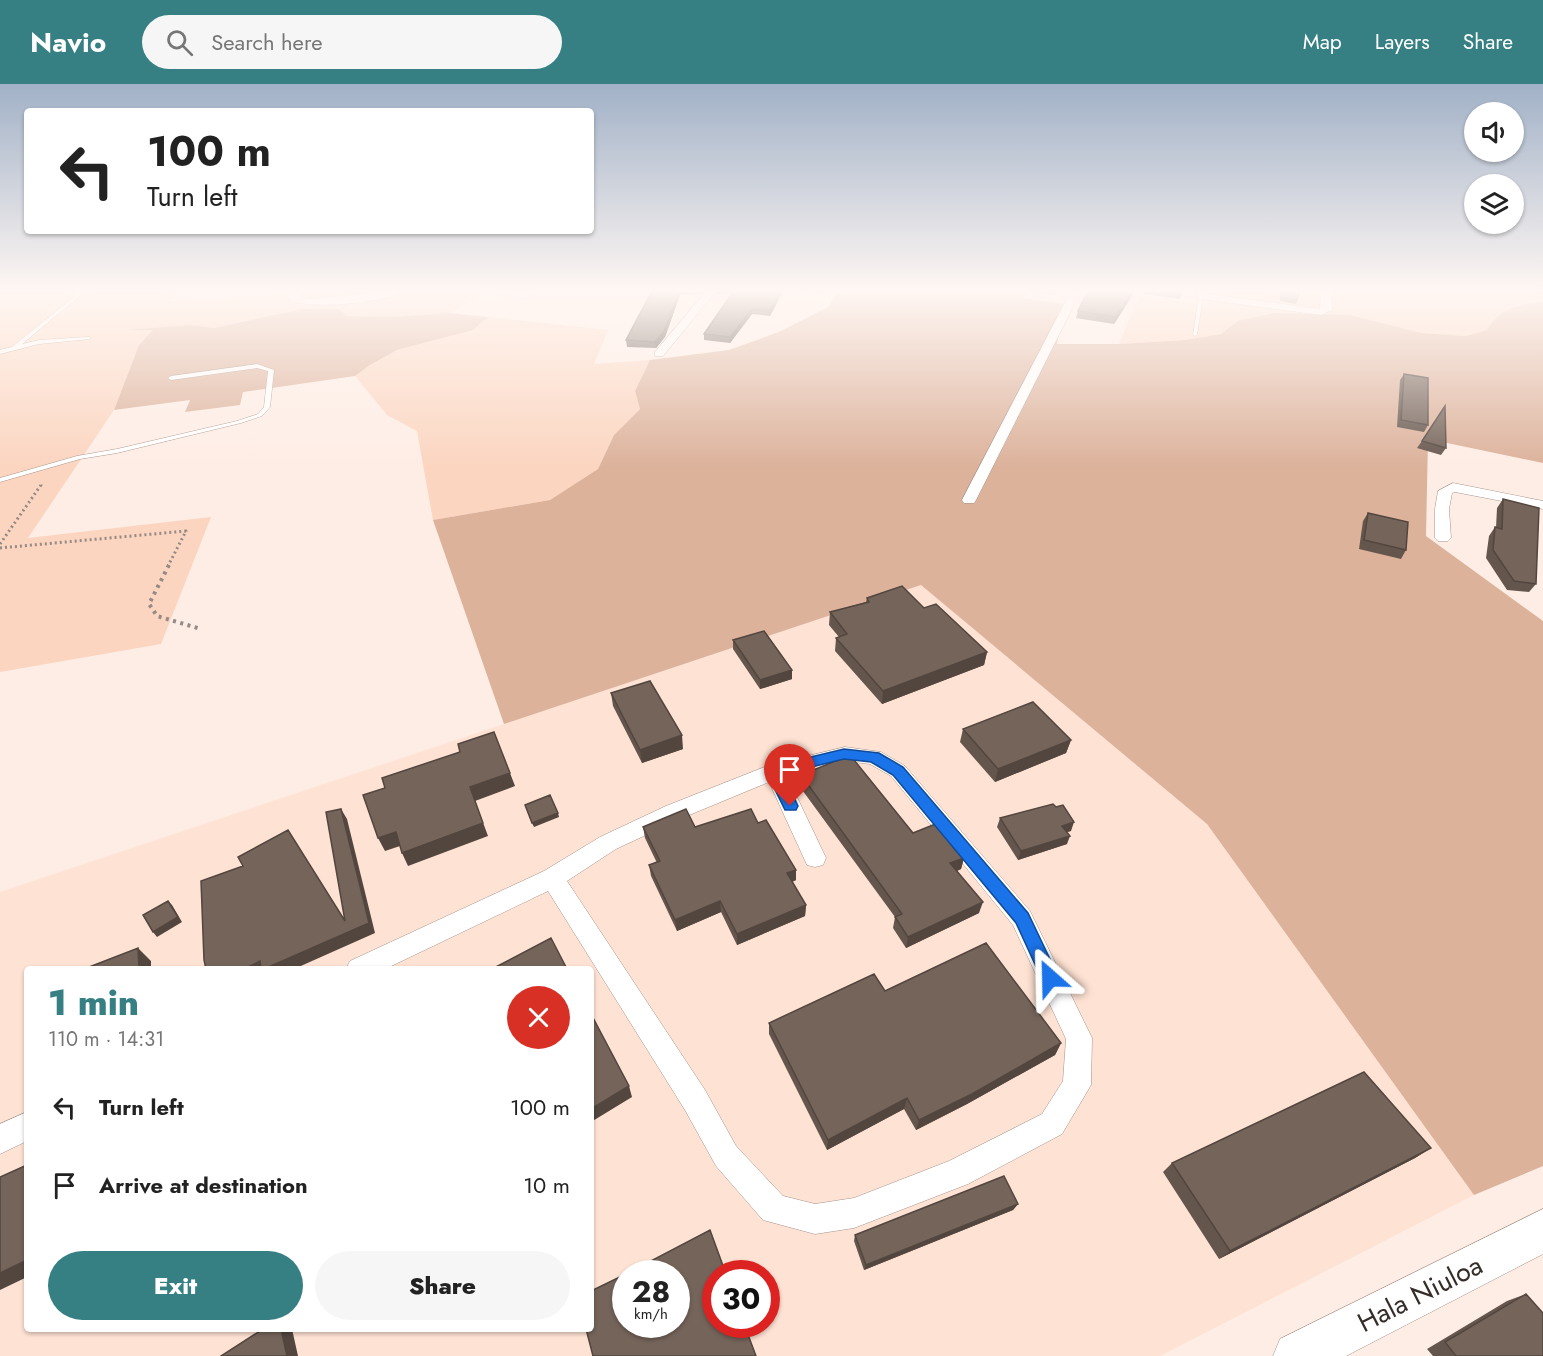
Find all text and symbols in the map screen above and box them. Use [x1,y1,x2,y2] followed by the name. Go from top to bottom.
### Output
[142,15,562,69] search box
[30,22,106,63] text: Navio
[163,26,196,59] icon: search
[211,26,322,58] text: Search here
[1303,27,1342,57] text: Map
[1375,27,1430,57] text: Layers
[1463,27,1513,57] text: Share
[1464,102,1524,234] map controls
[1464,102,1524,162] button: sound
[147,121,271,182] text: 100 m
[48,132,126,210] icon: left
[1464,174,1524,234] button: layers
[147,177,237,216] text: Turn left
[764,744,815,806] pin
[773,753,806,786] icon: arrive
[1018,946,1082,1010] position arrow
[48,976,139,1028] text: 1 min
[507,986,570,1049] button: close
[48,1025,164,1054] text: 110 m · 14:31
[48,1091,81,1124] icon: left
[99,1091,184,1123] text: Turn left
[510,1091,570,1123] text: 100 m
[48,1169,81,1202] icon: arrive
[99,1169,308,1201] text: Arrive at destination
[523,1169,570,1201] text: 10 m
[1350,1245,1489,1342] street label: Hala Niuloa
[48,1251,303,1320] button: Exit
[315,1251,570,1320] button: Share
[702,1260,780,1338] speed limit sign: 30
[632,1270,670,1313] text: 28
[634,1303,668,1325] text: km/h

